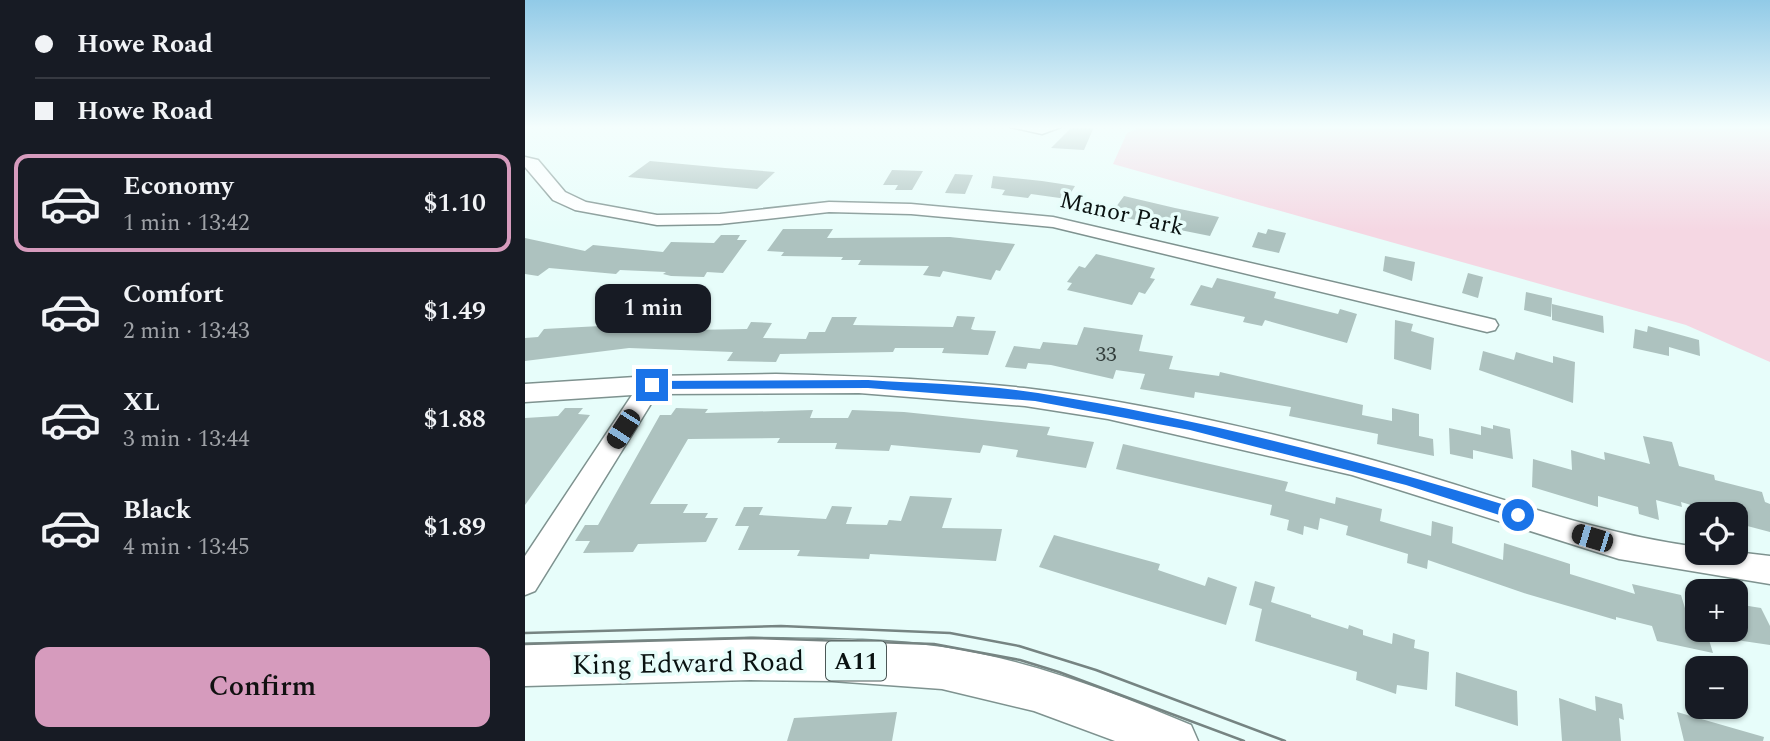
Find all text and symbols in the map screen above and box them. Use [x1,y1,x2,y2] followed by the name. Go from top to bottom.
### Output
[77,24,213,64] text: Howe Road
[77,91,213,131] text: Howe Road
[123,166,233,206] text: Economy
[39,172,102,235] icon: car
[1056,182,1188,246] street label: Manor Park
[423,183,486,223] text: $1.10
[123,206,250,241] text: 1 min · 13:42
[123,274,224,314] text: Comfort
[39,280,102,343] icon: car
[594,284,710,332] callout: 1 min
[423,291,486,331] text: $1.49
[623,291,683,326] text: 1 min
[123,314,250,349] text: 2 min · 13:43
[1096,339,1117,371] house number: 33
[636,369,668,401] route end
[123,382,160,422] text: XL
[39,388,102,451] icon: car
[423,399,486,439] text: $1.88
[603,406,644,452] car
[123,422,250,457] text: 3 min · 13:44
[123,490,191,530] text: Black
[39,496,102,559] icon: car
[1502,499,1534,531] route start
[1685,502,1748,719] map controls
[1685,502,1748,565] button: locate
[423,507,486,547] text: $1.89
[1569,522,1616,554] car
[123,530,250,565] text: 4 min · 13:45
[1685,579,1748,642] button: +
[571,640,805,687] street label: King Edward Road
[826,642,886,680] road number: A11
[35,647,490,727] button: Confirm
[1685,656,1748,719] button: −

